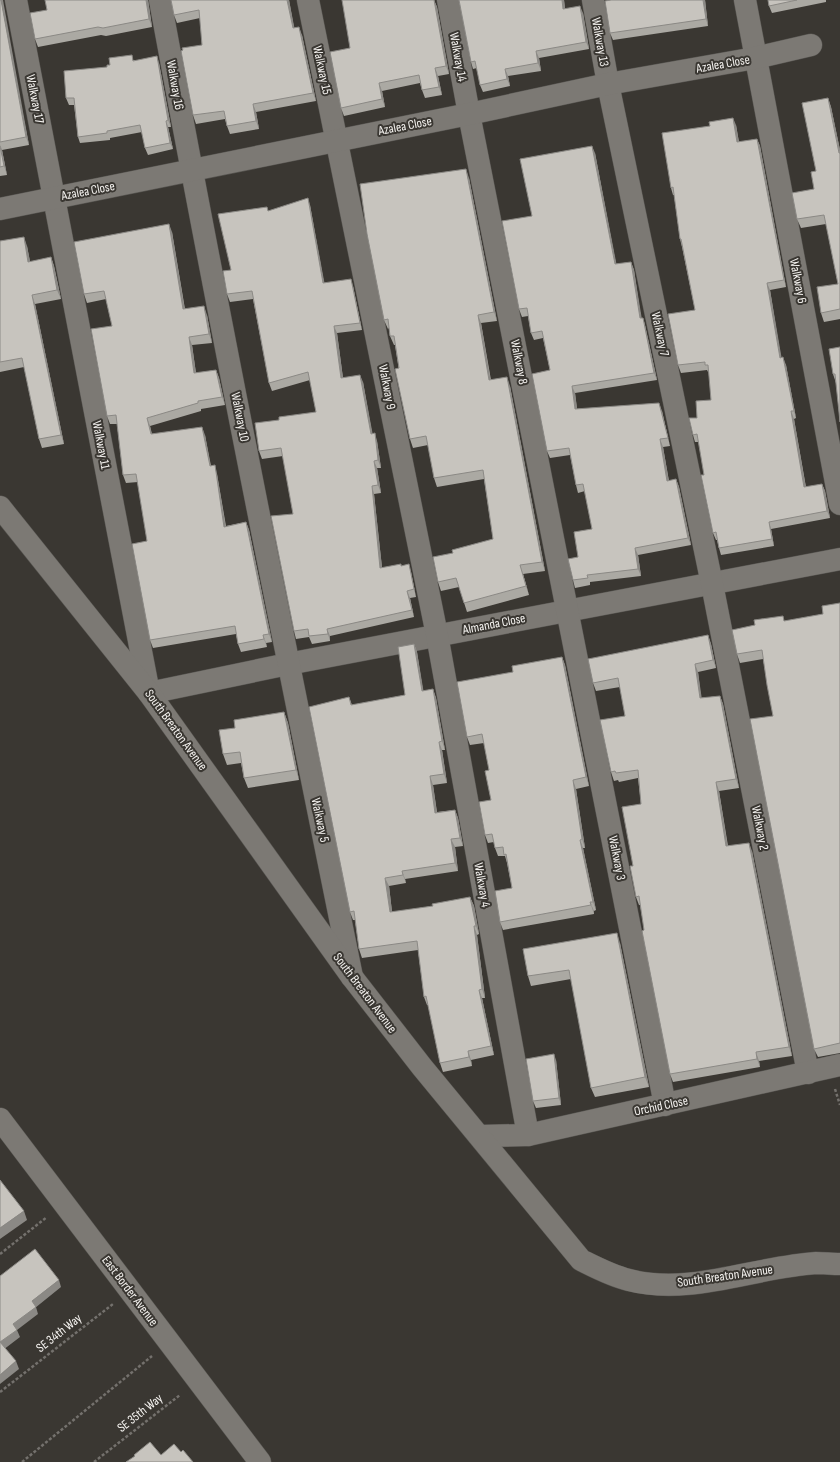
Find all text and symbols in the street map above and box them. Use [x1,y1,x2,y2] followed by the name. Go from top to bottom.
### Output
[588,16,612,68] street label: Walkway 13
[446,31,470,83] street label: Walkway 14
[309,44,335,96] street label: Walkway 15
[694,51,751,77] street label: Azalea Close
[163,59,187,111] street label: Walkway 16
[22,73,48,126] street label: Walkway 17
[376,113,433,139] street label: Azalea Close
[59,178,116,204] street label: Azalea Close
[786,257,810,305] street label: Walkway 6
[648,310,673,358] street label: Walkway 7
[507,338,531,386] street label: Walkway 8
[375,363,399,411] street label: Walkway 9
[227,391,253,443] street label: Walkway 10
[88,420,114,471] street label: Walkway 11
[460,610,527,638] street label: Almanda Close
[141,686,211,774] street label: South Breaton Avenue
[308,796,332,844] street label: Walkway 5
[748,804,772,852] street label: Walkway 2
[605,834,629,882] street label: Walkway 3
[470,861,494,909] street label: Walkway 4
[330,950,400,1036] street label: South Breaton Avenue
[633,1092,689,1120] street label: Orchid Close
[98,1253,162,1329] street label: East Border Avenue
[676,1261,774,1291] street label: South Breaton Avenue
[33,1310,85,1356] street label: SE 34th Way
[114,1390,166,1436] street label: SE 35th Way

